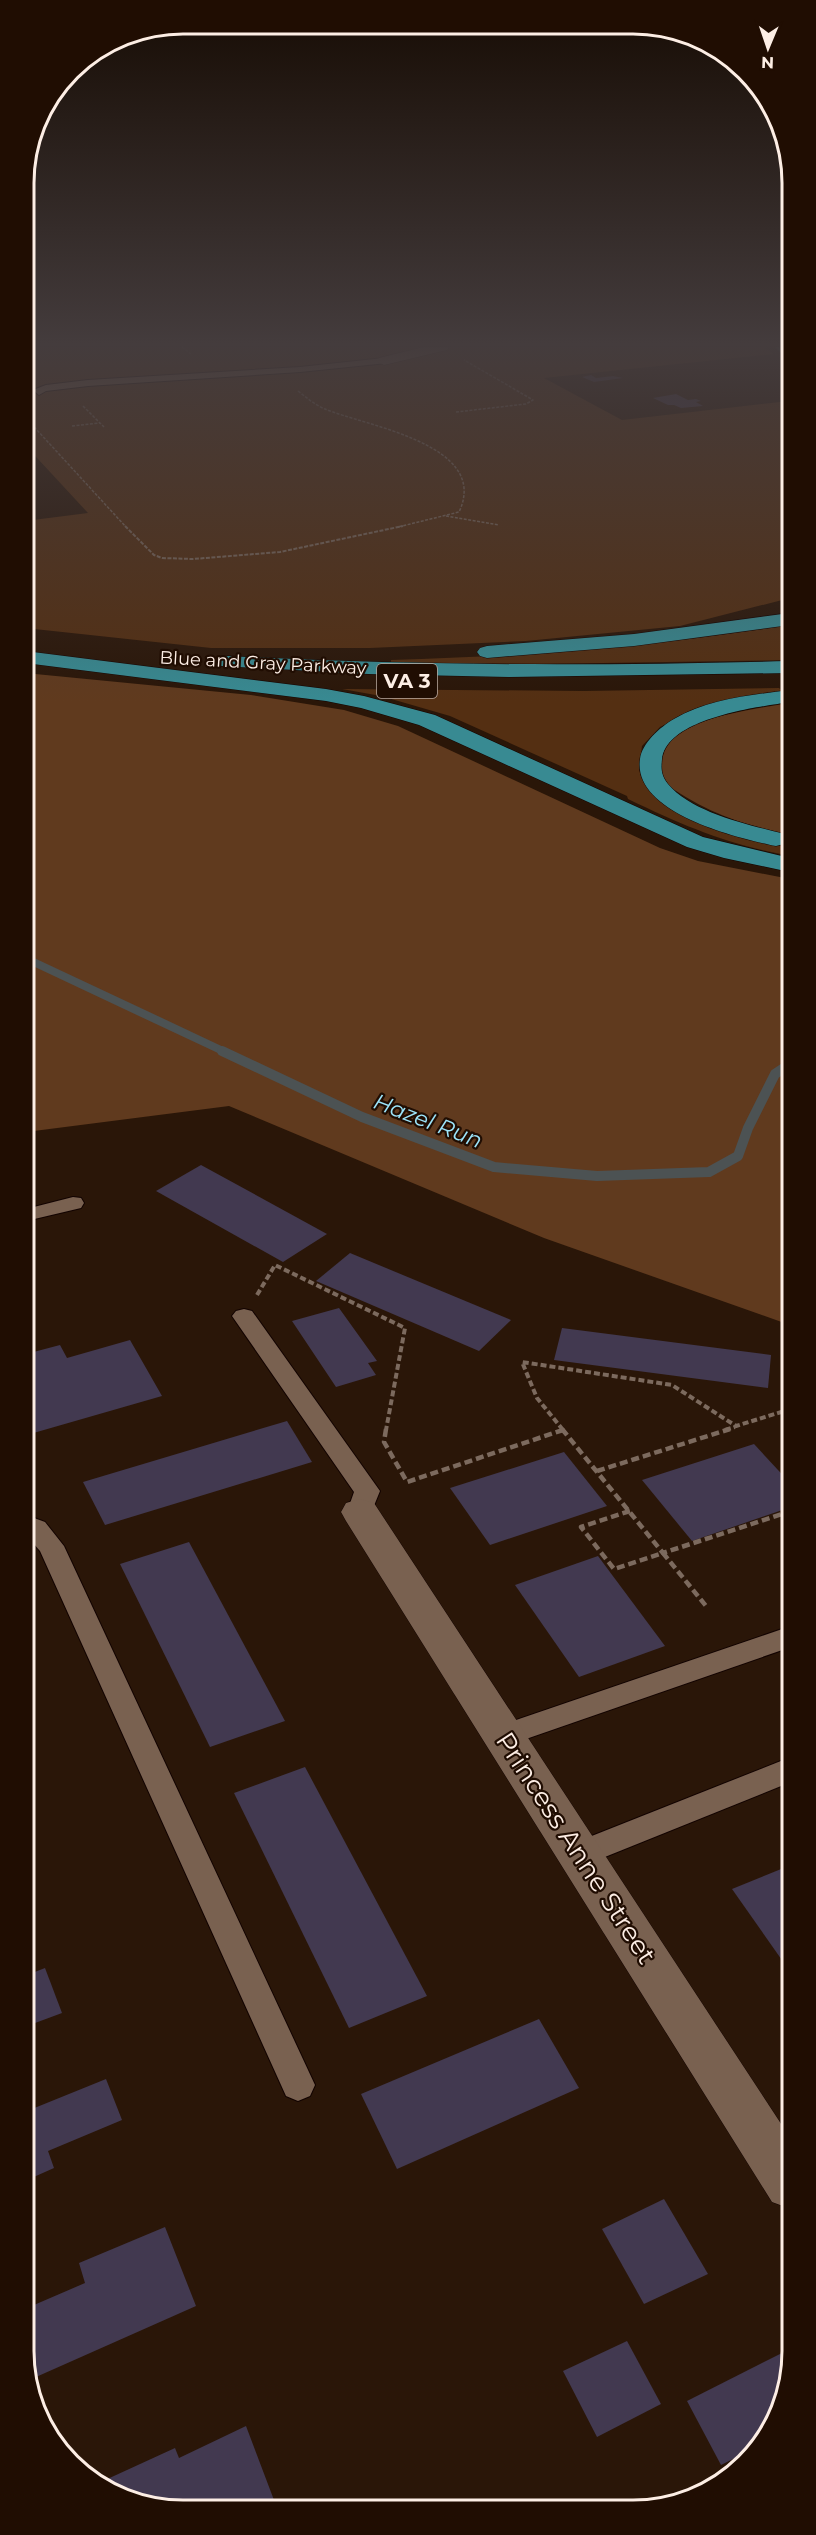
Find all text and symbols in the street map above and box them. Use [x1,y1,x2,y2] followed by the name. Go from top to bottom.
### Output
[738,18,798,78] north arrow
[761,53,774,72] text: N
[159,647,367,679] street label: Blue and Gray Parkway
[377,664,437,698] road number: VA 3
[370,1088,486,1154] water label: Hazel Run
[489,1726,663,1970] street label: Princess Anne Street

